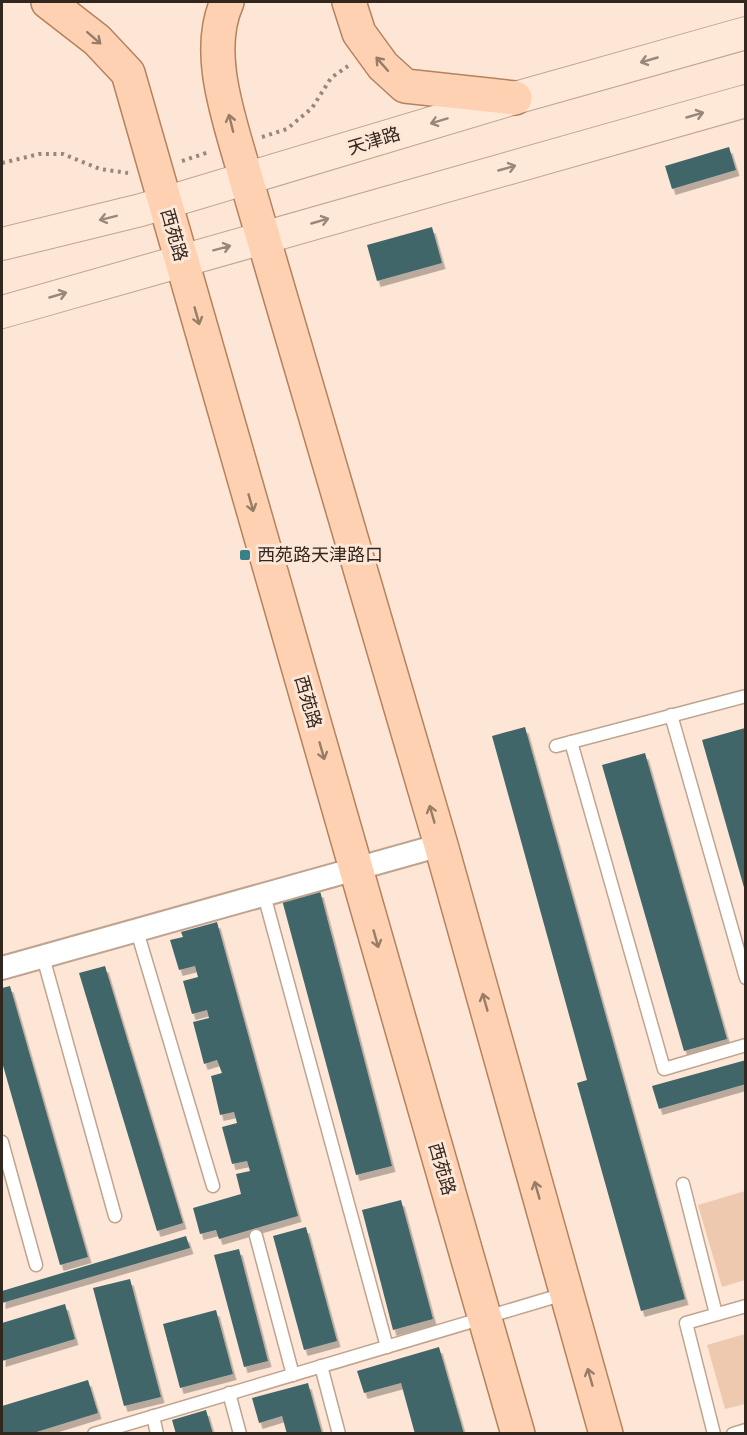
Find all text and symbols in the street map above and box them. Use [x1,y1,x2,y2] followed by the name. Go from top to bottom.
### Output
[86,31,101,45] one-way arrow
[640,55,659,66] one-way arrow
[375,57,389,72] one-way arrow
[685,109,704,121] one-way arrow
[225,114,237,133] one-way arrow
[430,116,449,127] one-way arrow
[345,122,403,159] street label: 天津路
[497,162,516,174] one-way arrow
[156,206,193,264] street label: 西苑路
[99,213,118,225] one-way arrow
[310,215,329,226] one-way arrow
[212,242,231,254] one-way arrow
[48,289,67,300] one-way arrow
[192,306,203,325] one-way arrow
[246,493,257,512] one-way arrow
[257,543,383,566] place label: 西苑路天津路口
[238,548,252,562] marker: 西苑路天津路口
[290,673,327,731] street label: 西苑路
[317,741,328,760] one-way arrow
[426,805,437,824] one-way arrow
[371,929,382,948] one-way arrow
[478,993,490,1012] one-way arrow
[424,1140,461,1198] street label: 西苑路
[531,1180,542,1199] one-way arrow
[584,1368,595,1387] one-way arrow

